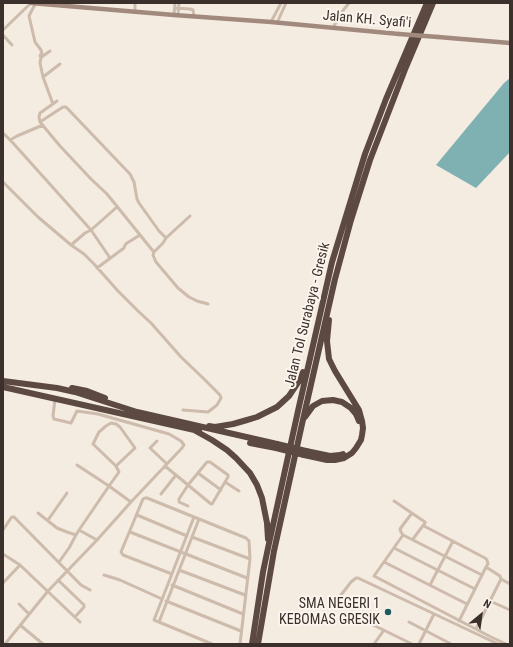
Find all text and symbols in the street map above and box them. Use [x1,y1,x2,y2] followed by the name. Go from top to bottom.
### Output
[322,8,412,32] street label: Jalan KH. Syafi'i
[282,241,334,389] street label: Jalan Tol Surabaya - Gresik
[461,595,501,635] north arrow
[279,596,380,628] place label: SMA NEGERI 1 KEBOMAS GRESIK
[481,597,493,611] text: N
[383,607,393,617] marker: SMA NEGERI 1 KEBOMAS GRESIK

